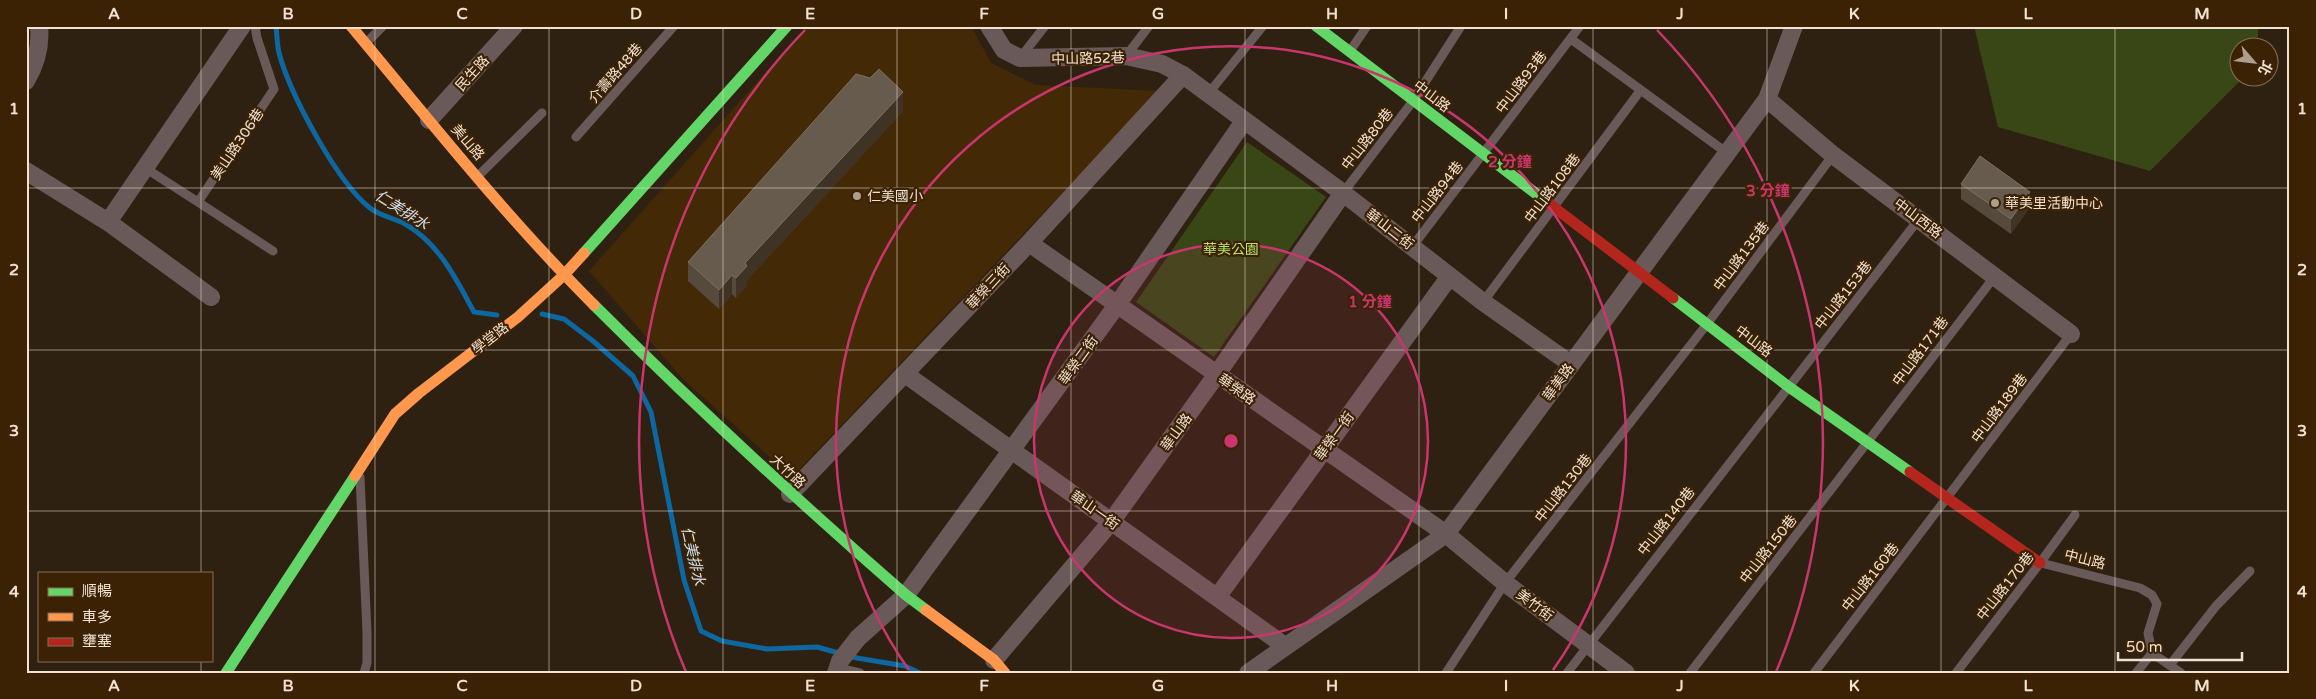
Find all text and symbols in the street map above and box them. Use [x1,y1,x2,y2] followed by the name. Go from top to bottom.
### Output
[108,4,120,24] text: A
[282,4,294,24] text: B
[456,4,468,24] text: C
[630,4,642,24] text: D
[805,4,815,24] text: E
[979,4,989,24] text: F
[1152,4,1164,24] text: G
[1326,4,1338,24] text: H
[1504,4,1508,24] text: I
[1675,4,1684,24] text: J
[1849,4,1860,24] text: K
[2023,4,2033,24] text: L
[2194,4,2210,24] text: M
[2228,38,2278,88] north arrow
[585,40,646,107] street label: 介壽路48巷
[1492,48,1550,117] street label: 中山路93巷
[1051,49,1125,68] street label: 中山路52巷
[452,52,493,95] street label: 民生路
[2254,58,2276,78] text: 北
[1410,77,1454,116] street label: 中山路
[9,99,19,119] text: 1
[2297,99,2307,119] text: 1
[207,105,267,183] street label: 美山路306巷
[1338,105,1397,174] street label: 中山路80巷
[447,121,488,164] street label: 美山路
[1521,150,1584,226] street label: 中山路108巷
[1488,153,1532,171] text: 2 分鐘
[1408,158,1467,227] street label: 中山路94巷
[1746,182,1790,200] text: 3 分鐘
[372,186,433,234] water label: 仁美排水
[867,188,923,205] place label: 仁美國小
[851,190,863,202] marker: 仁美國小
[1890,195,1945,242] street label: 中山西路
[2005,195,2103,212] place label: 華美里活動中心
[1989,197,2001,209] marker: 華美里活動中心
[1362,205,1417,253] street label: 華山二街
[1710,218,1773,294] street label: 中山路135巷
[1203,241,1259,258] park label: 華美公園
[1811,258,1875,333] street label: 中山路153巷
[9,260,19,280] text: 2
[963,260,1014,313] street label: 華榮三街
[2297,260,2307,280] text: 2
[1348,293,1392,311] text: 1 分鐘
[1889,313,1952,389] street label: 中山路171巷
[469,319,512,358] street label: 學堂路
[1732,322,1776,361] street label: 中山路
[1055,333,1102,388] street label: 華榮二街
[1539,360,1578,404] street label: 華美路
[1215,370,1259,408] street label: 華榮路
[1968,370,2031,446] street label: 中山路189巷
[1311,409,1358,464] street label: 華榮一街
[1157,410,1196,454] street label: 華山路
[9,421,19,441] text: 3
[2297,421,2307,441] text: 3
[1222,432,1240,450] centre of rings
[767,451,809,492] street label: 大竹路
[1531,451,1595,526] street label: 中山路130巷
[1634,484,1698,559] street label: 中山路140巷
[1067,487,1123,533] street label: 華山一街
[1736,512,1800,587] street label: 中山路150巷
[677,525,709,588] water label: 仁美排水
[1838,540,1902,615] street label: 中山路160巷
[2062,546,2107,573] street label: 中山路
[1973,549,2037,624] street label: 中山路170巷
[38,572,212,662] legend
[9,582,19,602] text: 4
[82,582,112,600] text: 順暢
[2297,582,2307,602] text: 4
[1513,586,1557,625] street label: 美竹街
[82,608,112,626] text: 車多
[2118,629,2242,661] scale bar
[82,632,112,650] text: 壅塞
[2126,638,2163,656] text: 50 m
[108,676,120,696] text: A
[282,676,294,696] text: B
[456,676,468,696] text: C
[630,676,642,696] text: D
[805,676,815,696] text: E
[979,676,989,696] text: F
[1152,676,1164,696] text: G
[1326,676,1338,696] text: H
[1504,676,1508,696] text: I
[1675,676,1684,696] text: J
[1849,676,1860,696] text: K
[2023,676,2033,696] text: L
[2194,676,2210,696] text: M

